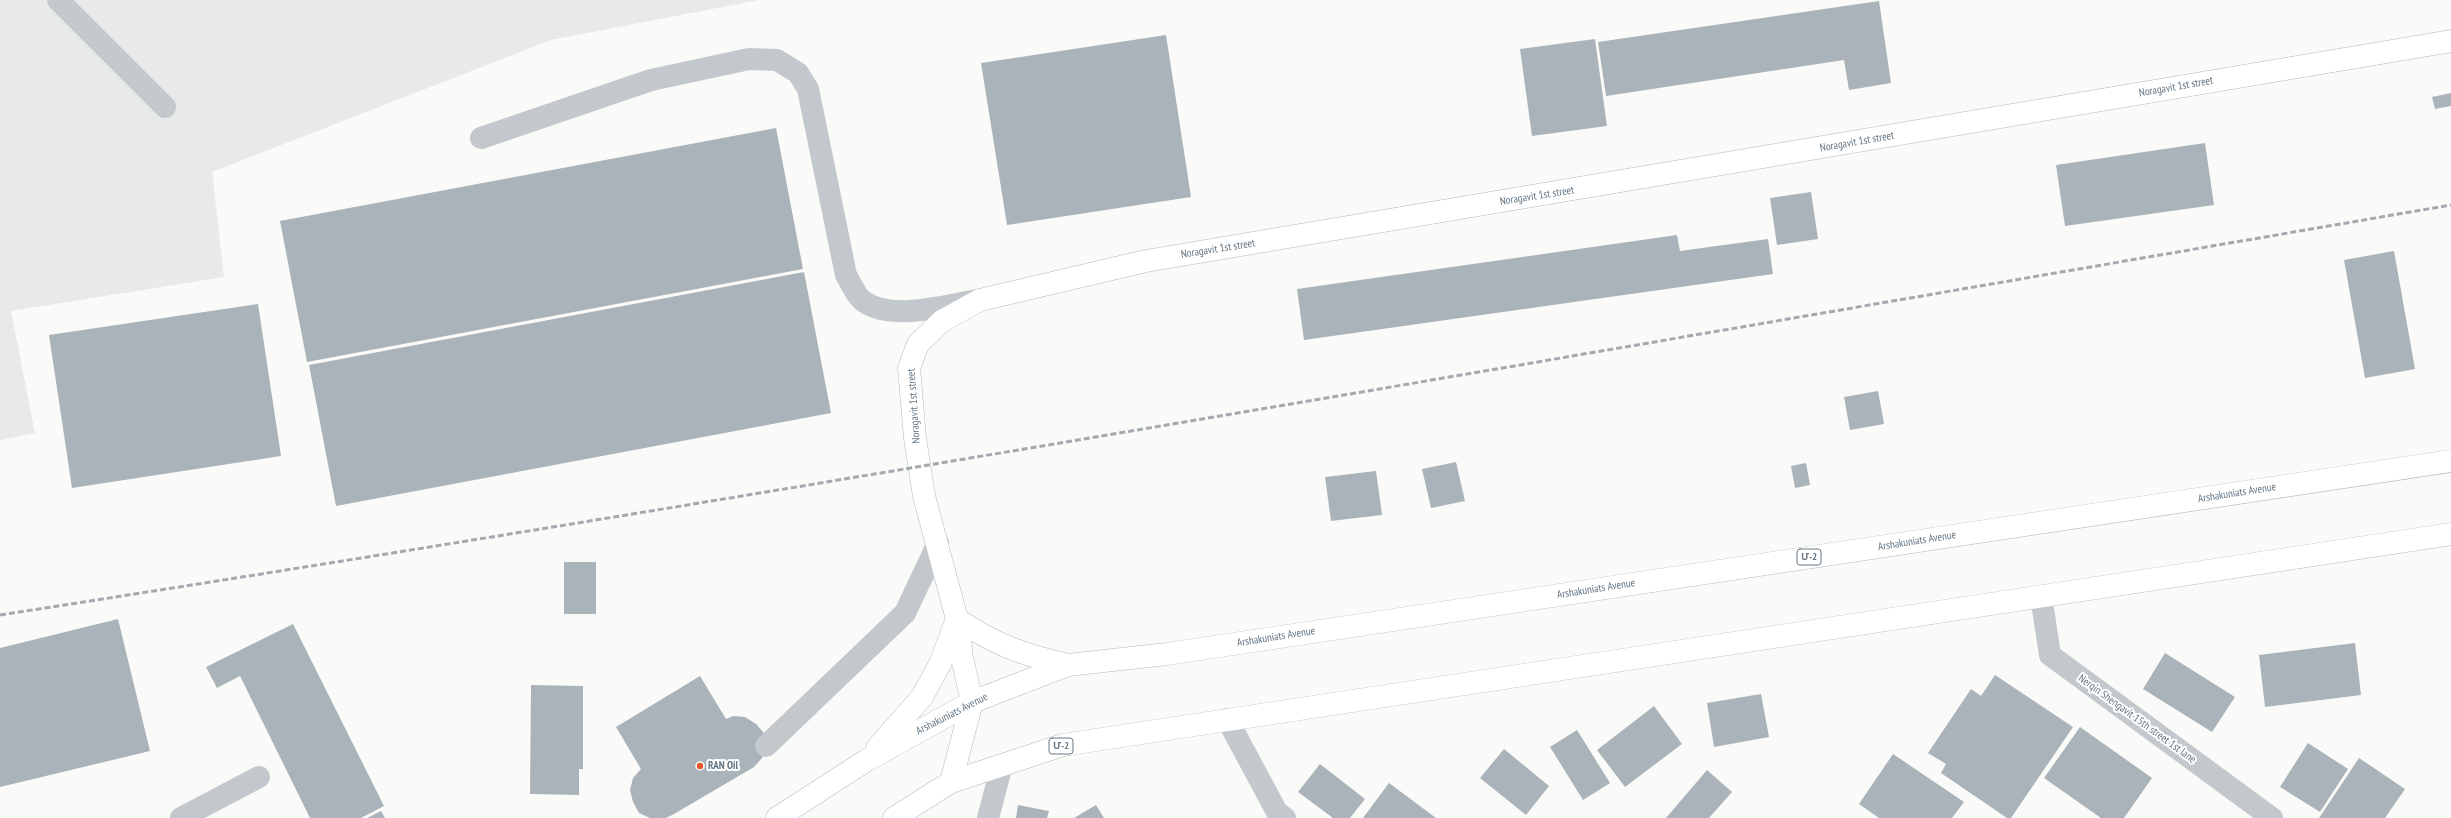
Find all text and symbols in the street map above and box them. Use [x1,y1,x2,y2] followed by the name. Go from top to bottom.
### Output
[2138,74,2214,100] street label: Noragavit 1st street
[1819,129,1895,155] street label: Noragavit 1st street
[1499,184,1575,208] street label: Noragavit 1st street
[1180,237,1256,261] street label: Noragavit 1st street
[905,368,923,444] street label: Noragavit 1st street
[2197,480,2277,506] street label: Arshakuniats Avenue
[1877,528,1957,554] street label: Arshakuniats Avenue
[1797,549,1821,565] road number: Մ-2
[1556,576,1636,602] street label: Arshakuniats Avenue
[1236,624,1316,650] street label: Arshakuniats Avenue
[2076,672,2198,766] street label: Nerqin Shengavit 15th street 1st lane
[914,690,990,738] street label: Arshakuniats Avenue
[1049,738,1073,754] road number: Մ-2
[708,759,738,773] place label: RAN Oil
[695,761,705,771] marker: RAN Oil

